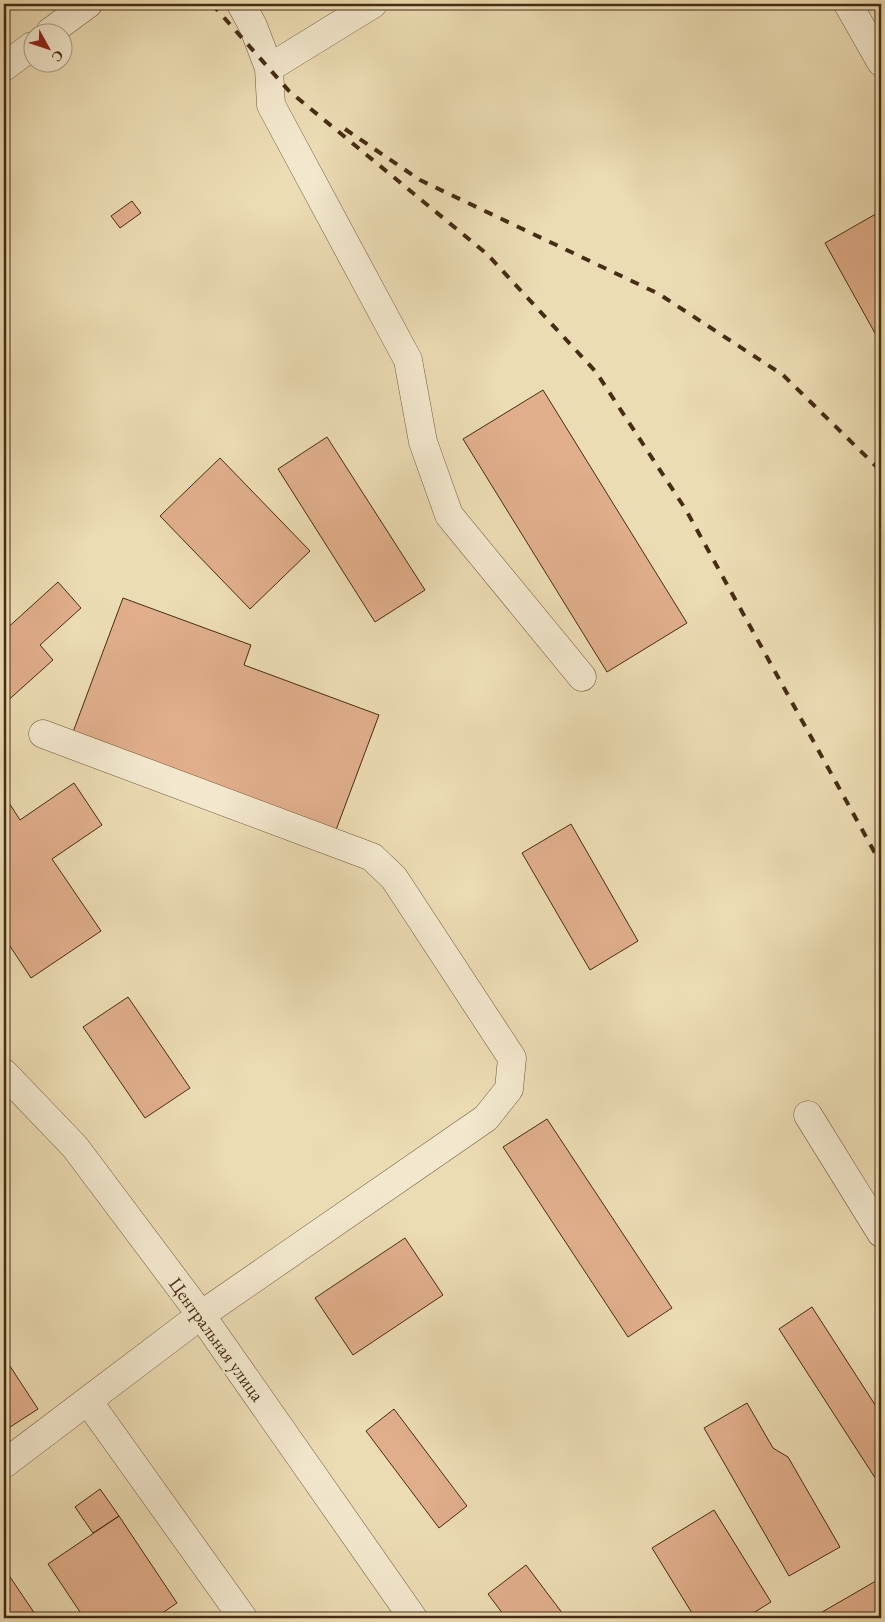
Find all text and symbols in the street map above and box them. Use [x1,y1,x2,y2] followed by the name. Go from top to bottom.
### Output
[22,22,72,72] north arrow
[48,47,68,66] text: С
[163,1272,270,1407] street label: Центральная улица

